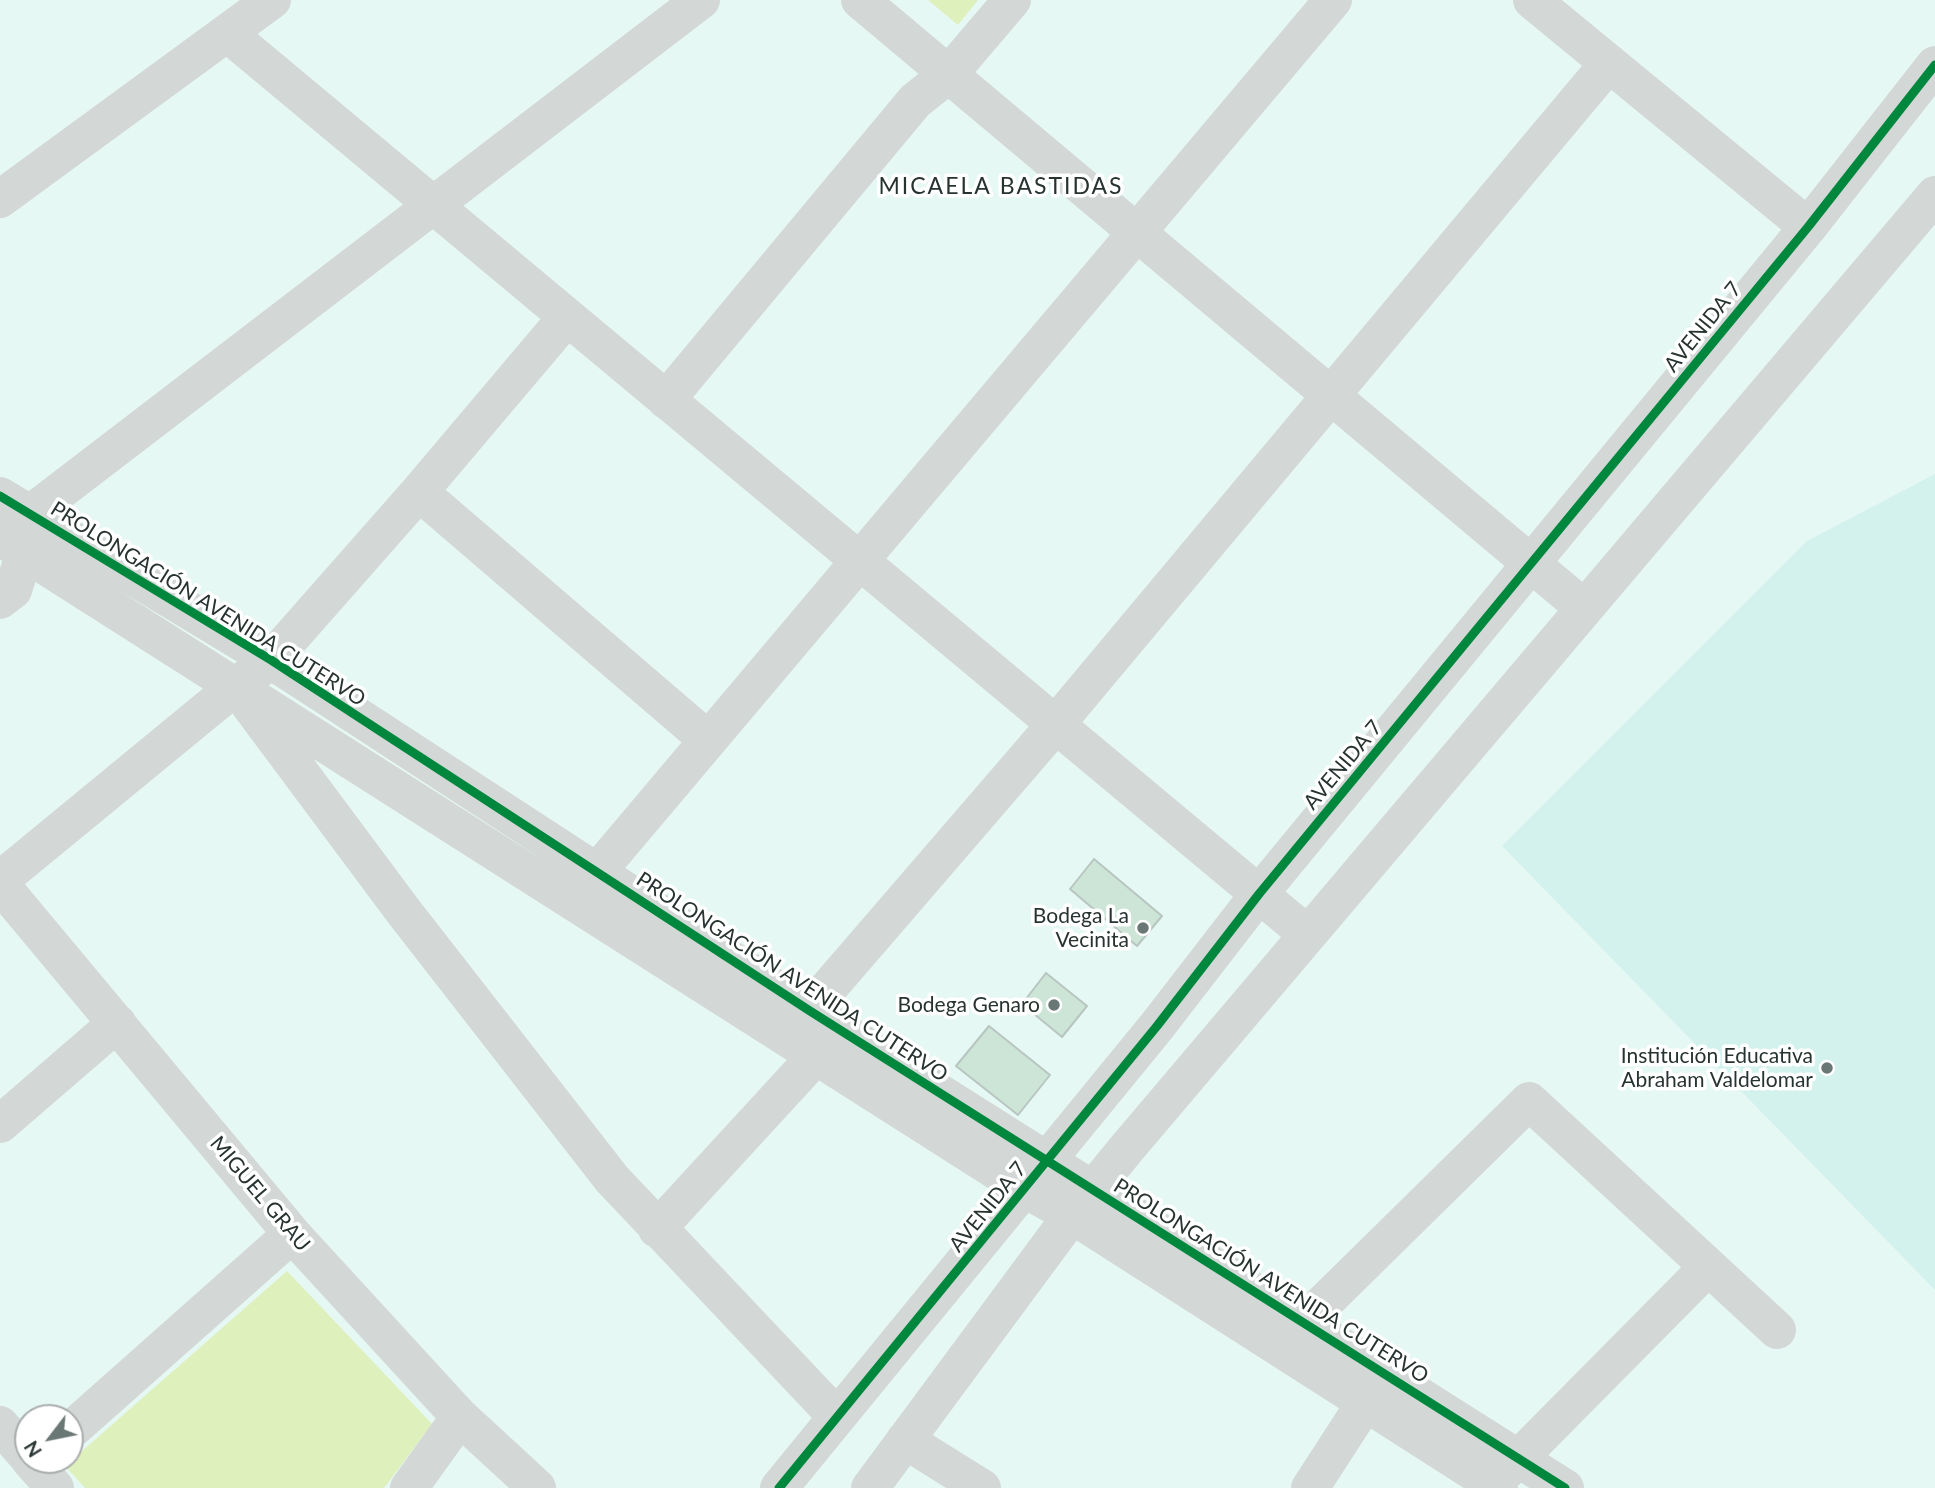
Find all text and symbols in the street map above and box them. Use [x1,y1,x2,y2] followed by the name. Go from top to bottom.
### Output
[880,173,1122,201] district label: MICAELA BASTIDAS
[1659,277,1747,377] street label: AVENIDA 7
[46,496,370,712] street label: PROLONGACIÓN AVENIDA CUTERVO
[1298,715,1388,815] street label: AVENIDA 7
[631,867,953,1087] street label: PROLONGACIÓN AVENIDA CUTERVO
[1033,903,1129,953] place label: Bodega La Vecinita
[1135,920,1151,936] marker: Bodega La Vecinita
[898,992,1040,1018] place label: Bodega Genaro
[1046,997,1062,1013] marker: Bodega Genaro
[1621,1043,1813,1093] place label: Institución Educativa Abraham Valdelomar
[1819,1060,1835,1076] marker: Institución Educativa Abraham Valdelomar
[205,1131,315,1257] street label: MIGUEL GRAU
[944,1157,1032,1257] street label: AVENIDA 7
[1109,1173,1433,1389] street label: PROLONGACIÓN AVENIDA CUTERVO
[14,1404,84,1474] north arrow
[19,1437,46,1462] text: N

